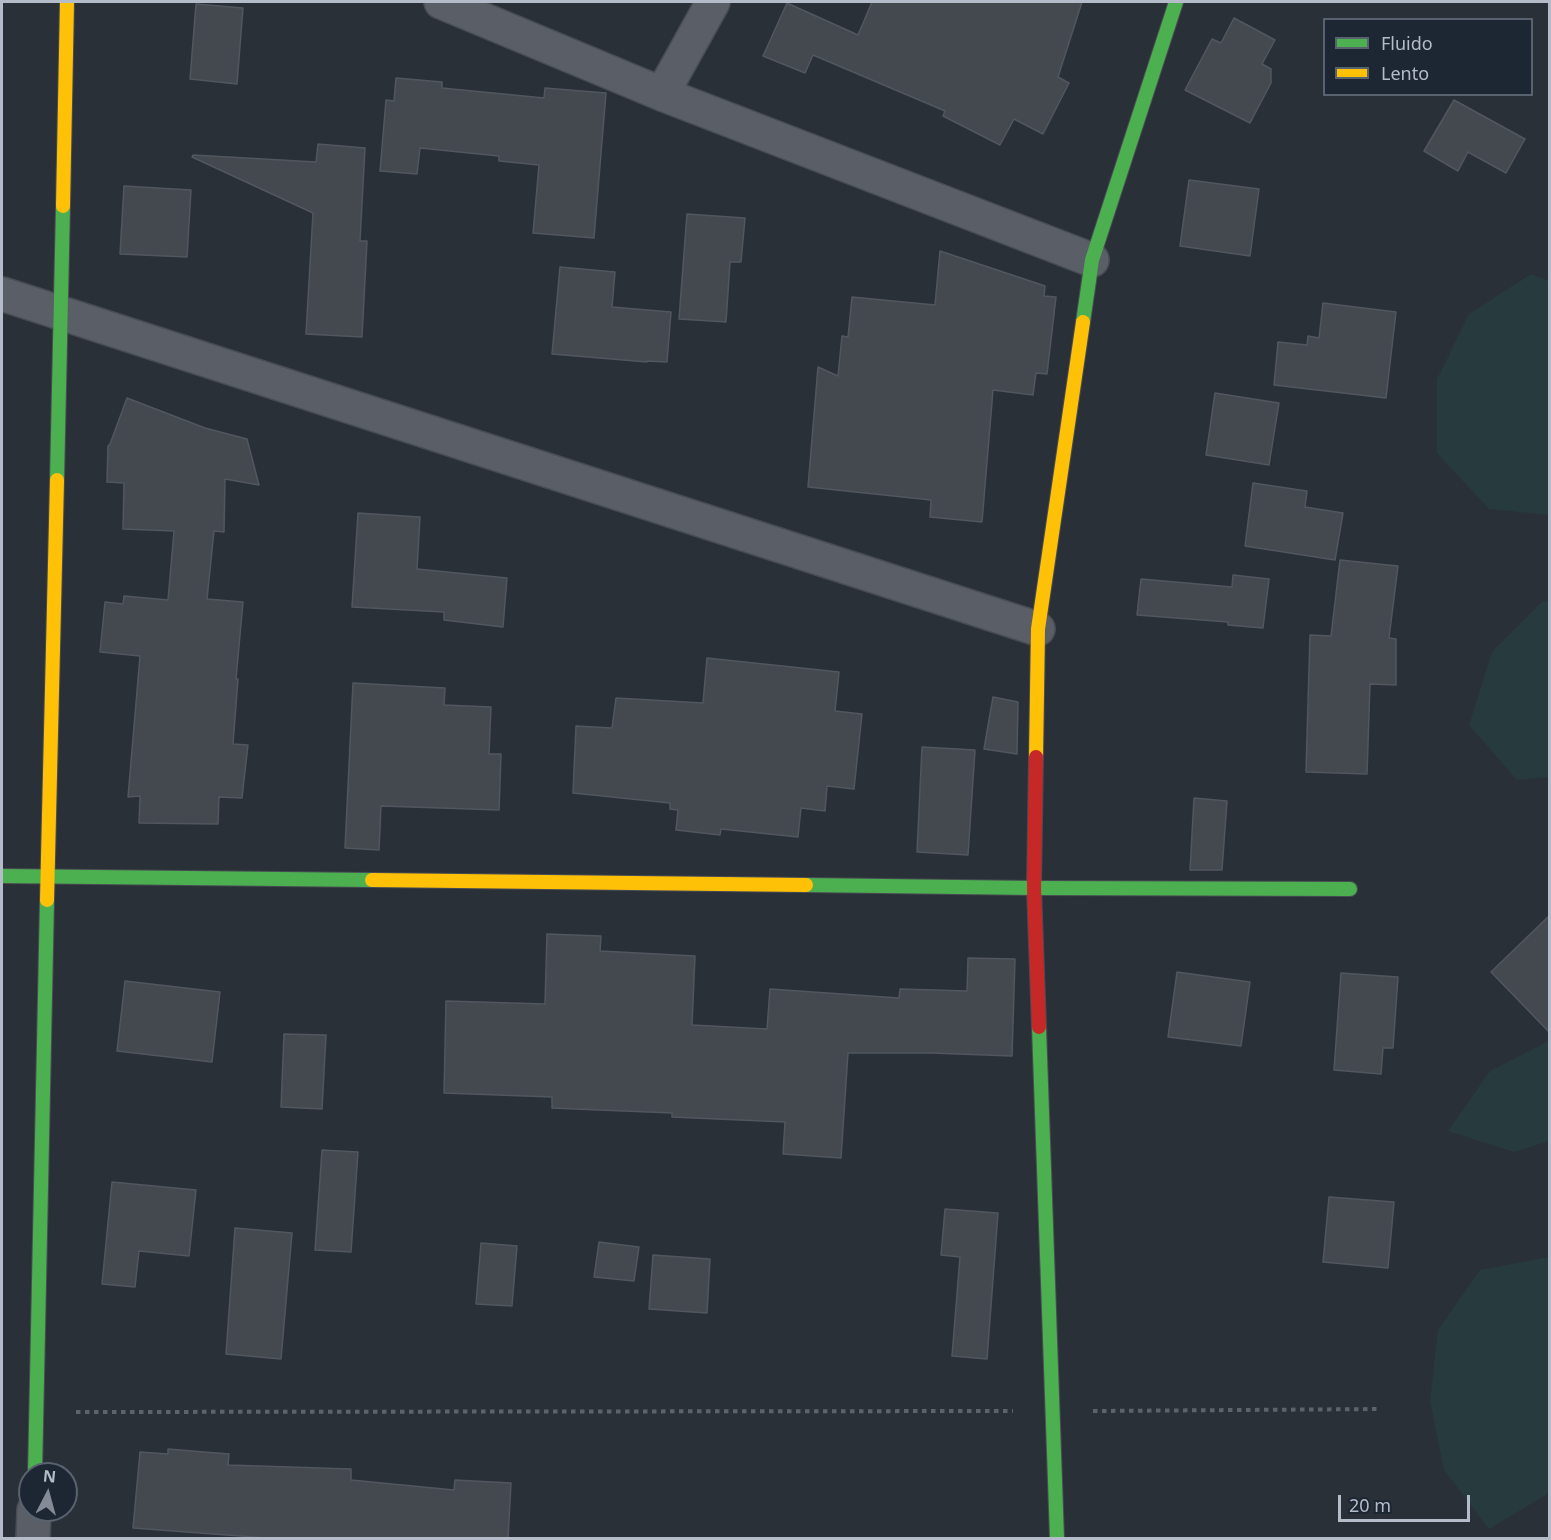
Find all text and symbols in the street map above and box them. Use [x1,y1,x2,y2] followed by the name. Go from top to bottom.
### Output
[1323,18,1533,96] legend
[1381,31,1433,55] text: Fluido
[1381,61,1429,85] text: Lento
[18,1462,78,1522] north arrow
[42,1464,57,1488] text: N
[1341,1483,1473,1521] scale bar
[1349,1493,1391,1517] text: 20 m

